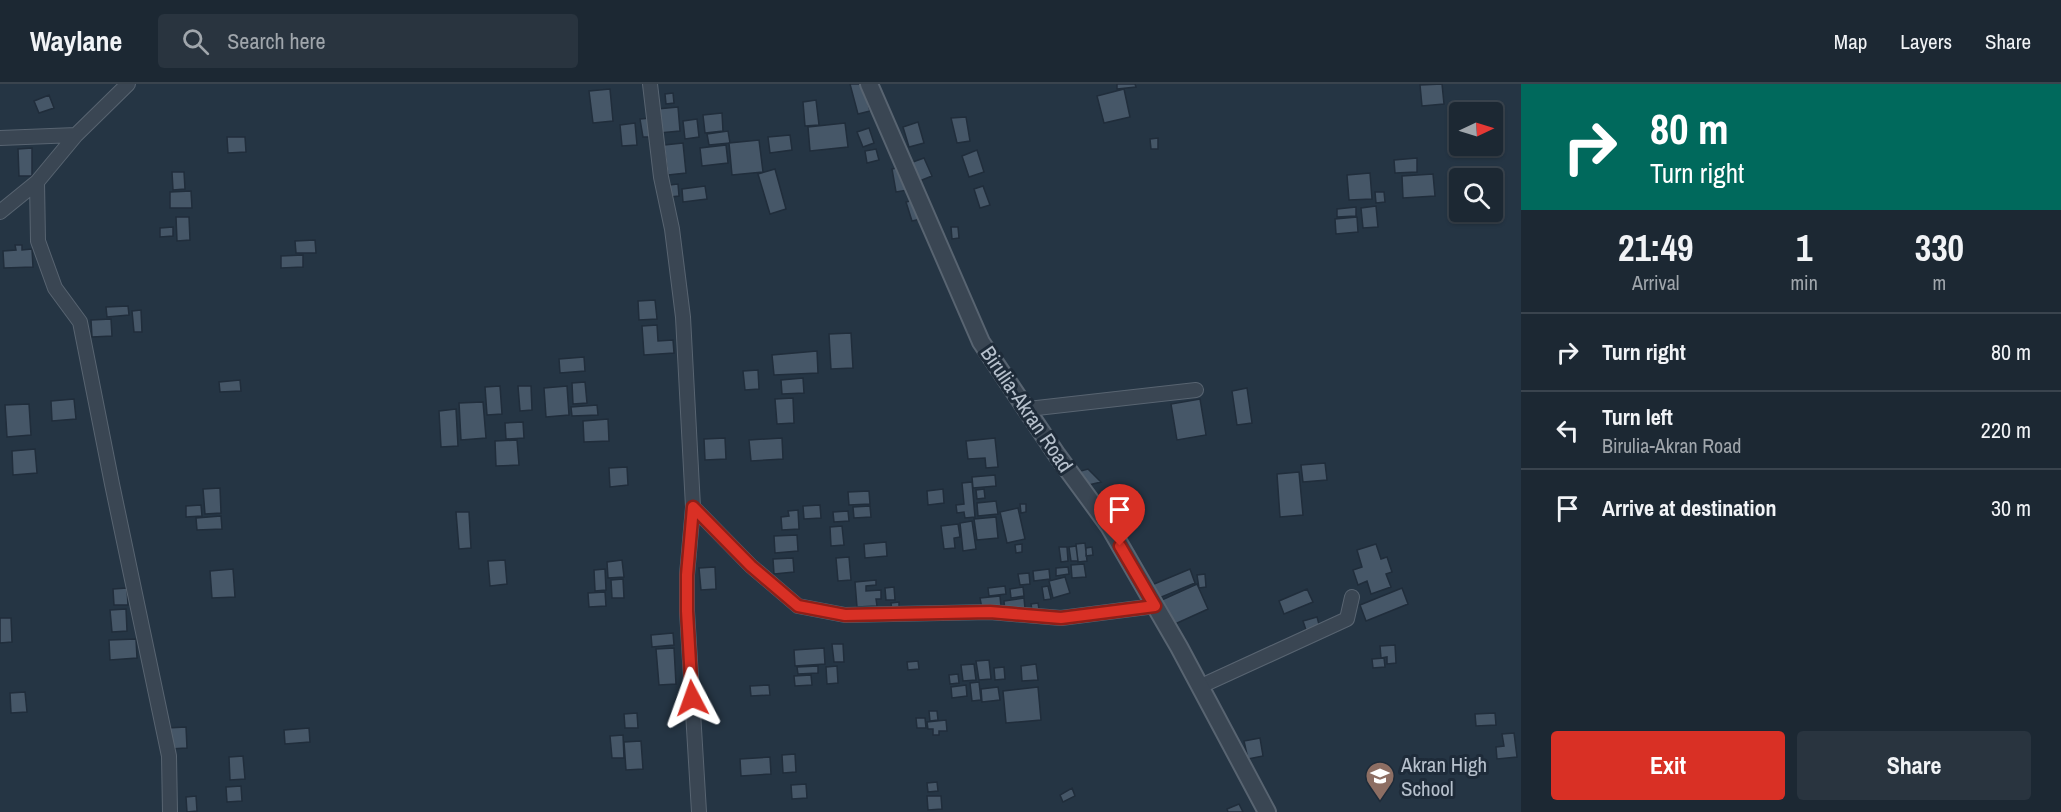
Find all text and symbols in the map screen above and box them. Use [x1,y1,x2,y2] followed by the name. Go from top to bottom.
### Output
[158,14,578,68] search box
[30,22,122,60] text: Waylane
[179,25,212,58] icon: search
[227,26,326,56] text: Search here
[1834,27,1867,56] text: Map
[1900,27,1952,56] text: Layers
[1985,27,2031,56] text: Share
[1650,101,1729,157] text: 80 m
[1449,102,1503,156] north arrow
[1449,102,1503,222] map controls
[1551,108,1629,186] icon: right
[1650,155,1744,191] text: Turn right
[1449,168,1503,222] button: search
[1618,224,1693,272] text: 21:49
[1796,224,1812,272] text: 1
[1915,224,1964,272] text: 330
[1632,269,1679,296] text: Arrival
[1790,269,1818,296] text: min
[1933,269,1946,296] text: m
[1551,336,1584,369] icon: right
[1602,337,1686,367] text: Turn right
[1991,337,2031,367] text: 80 m
[974,340,1080,478] street label: Birulia-Akran Road
[1602,402,1673,432] text: Turn left
[1551,414,1584,447] icon: left
[1981,415,2031,445] text: 220 m
[1602,432,1741,459] text: Birulia-Akran Road
[1094,484,1145,546] pin
[1551,492,1584,525] icon: arrive
[1103,493,1136,526] icon: arrive
[1602,493,1776,523] text: Arrive at destination
[1991,493,2031,523] text: 30 m
[660,666,724,730] position arrow
[1551,731,1785,800] button: Exit
[1797,731,2031,800] button: Share
[1400,750,1487,803] place label: Akran High School
[1364,760,1396,802] school or university icon: Akran High School

